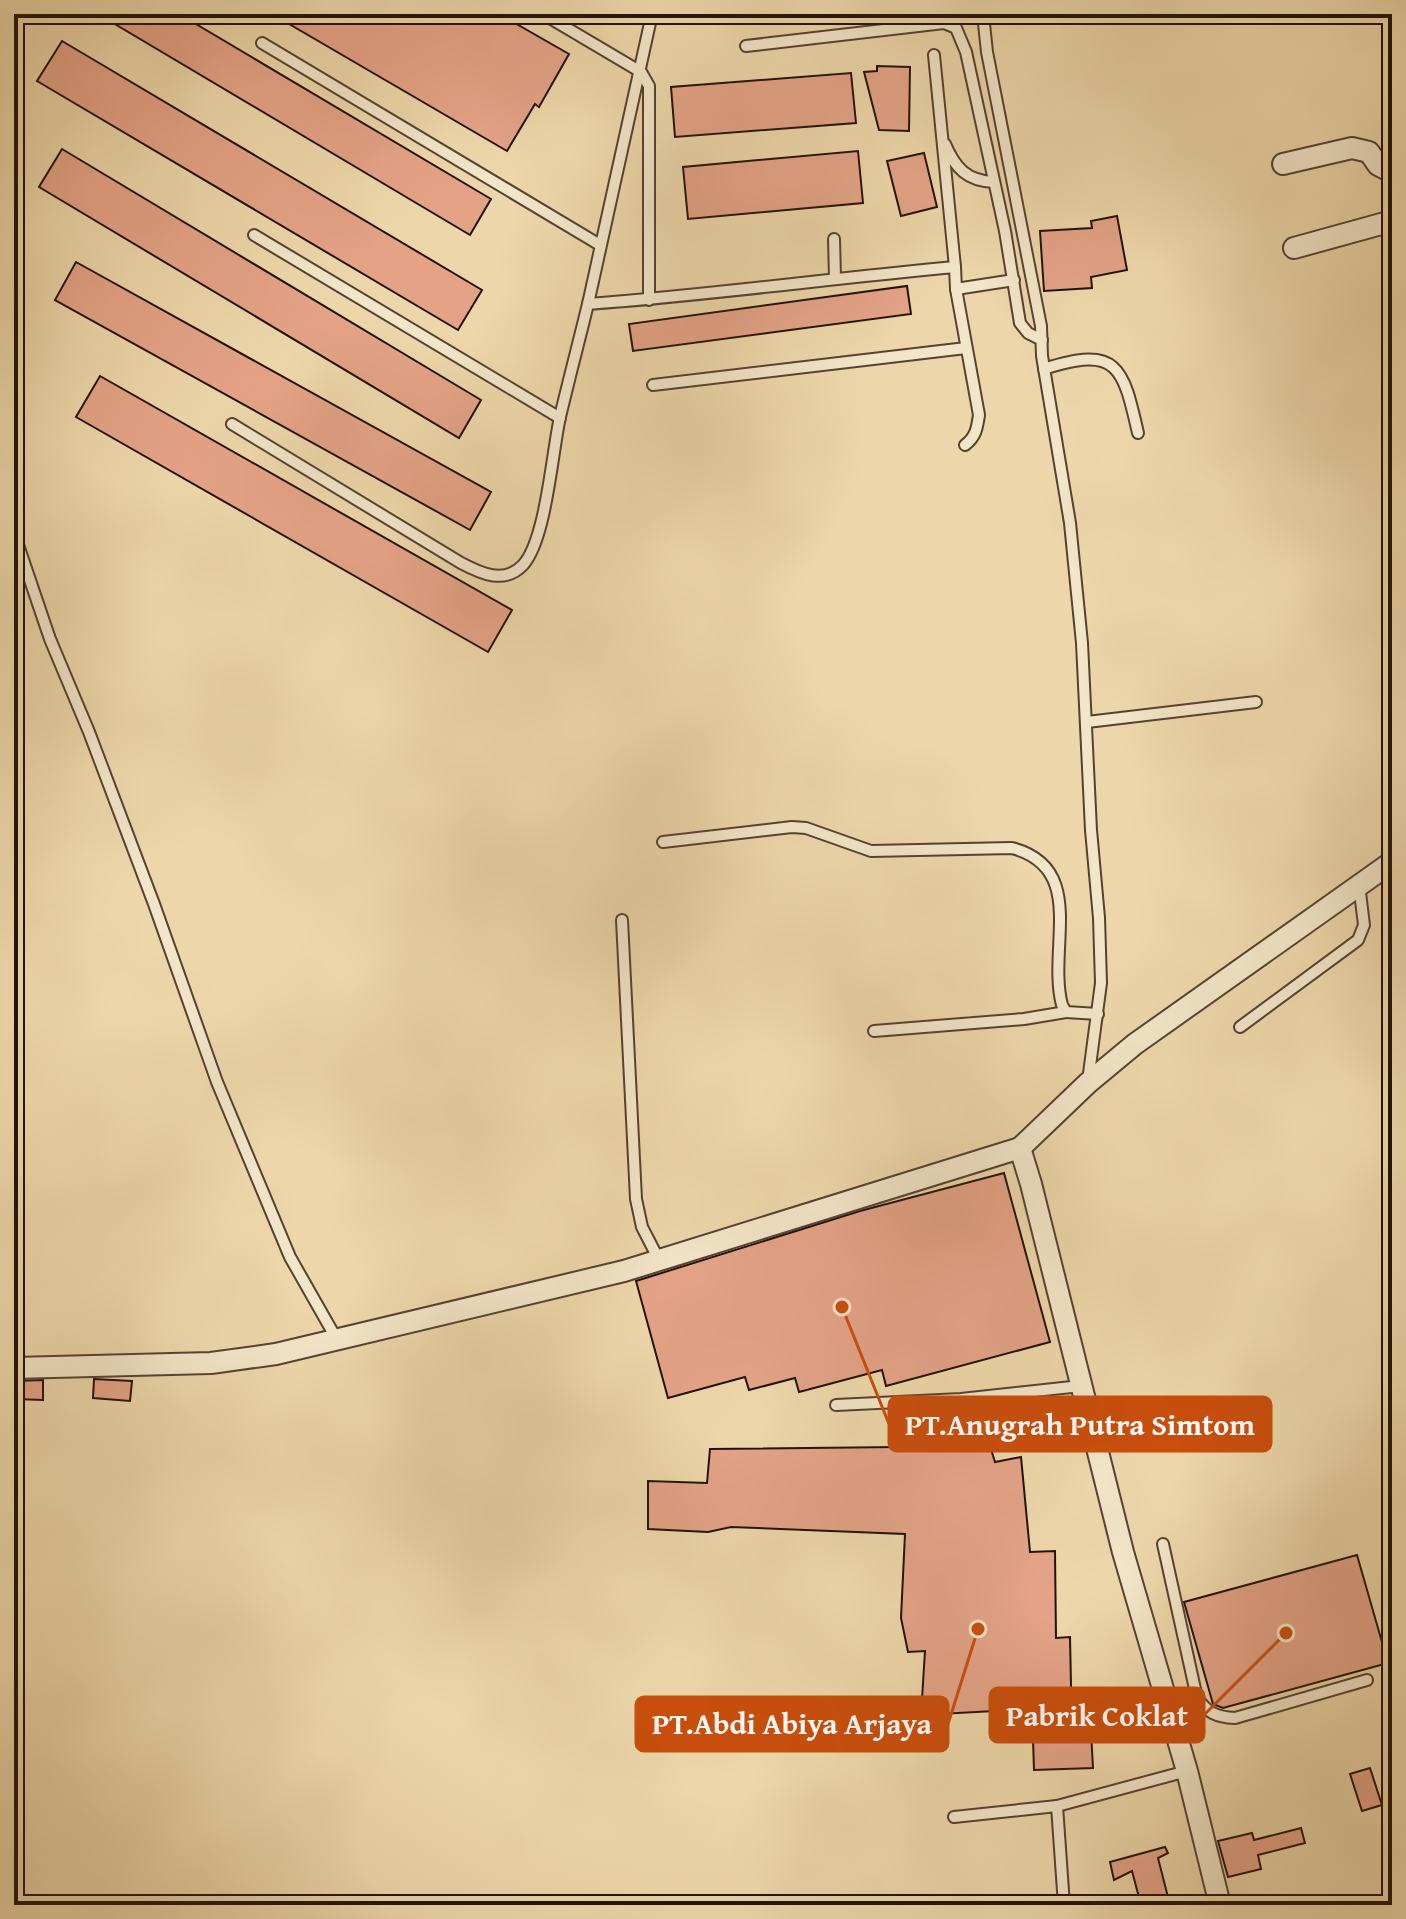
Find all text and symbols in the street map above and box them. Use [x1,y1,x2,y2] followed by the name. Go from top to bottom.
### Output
[889,1397,1271,1451] callout: PT.Anugrah Putra Simtom
[905,1402,1255,1446] text: PT.Anugrah Putra Simtom
[990,1688,1204,1742] callout: Pabrik Coklat
[1006,1693,1189,1737] text: Pabrik Coklat
[636,1697,948,1751] callout: PT.Abdi Abiya Arjaya
[652,1701,933,1745] text: PT.Abdi Abiya Arjaya

